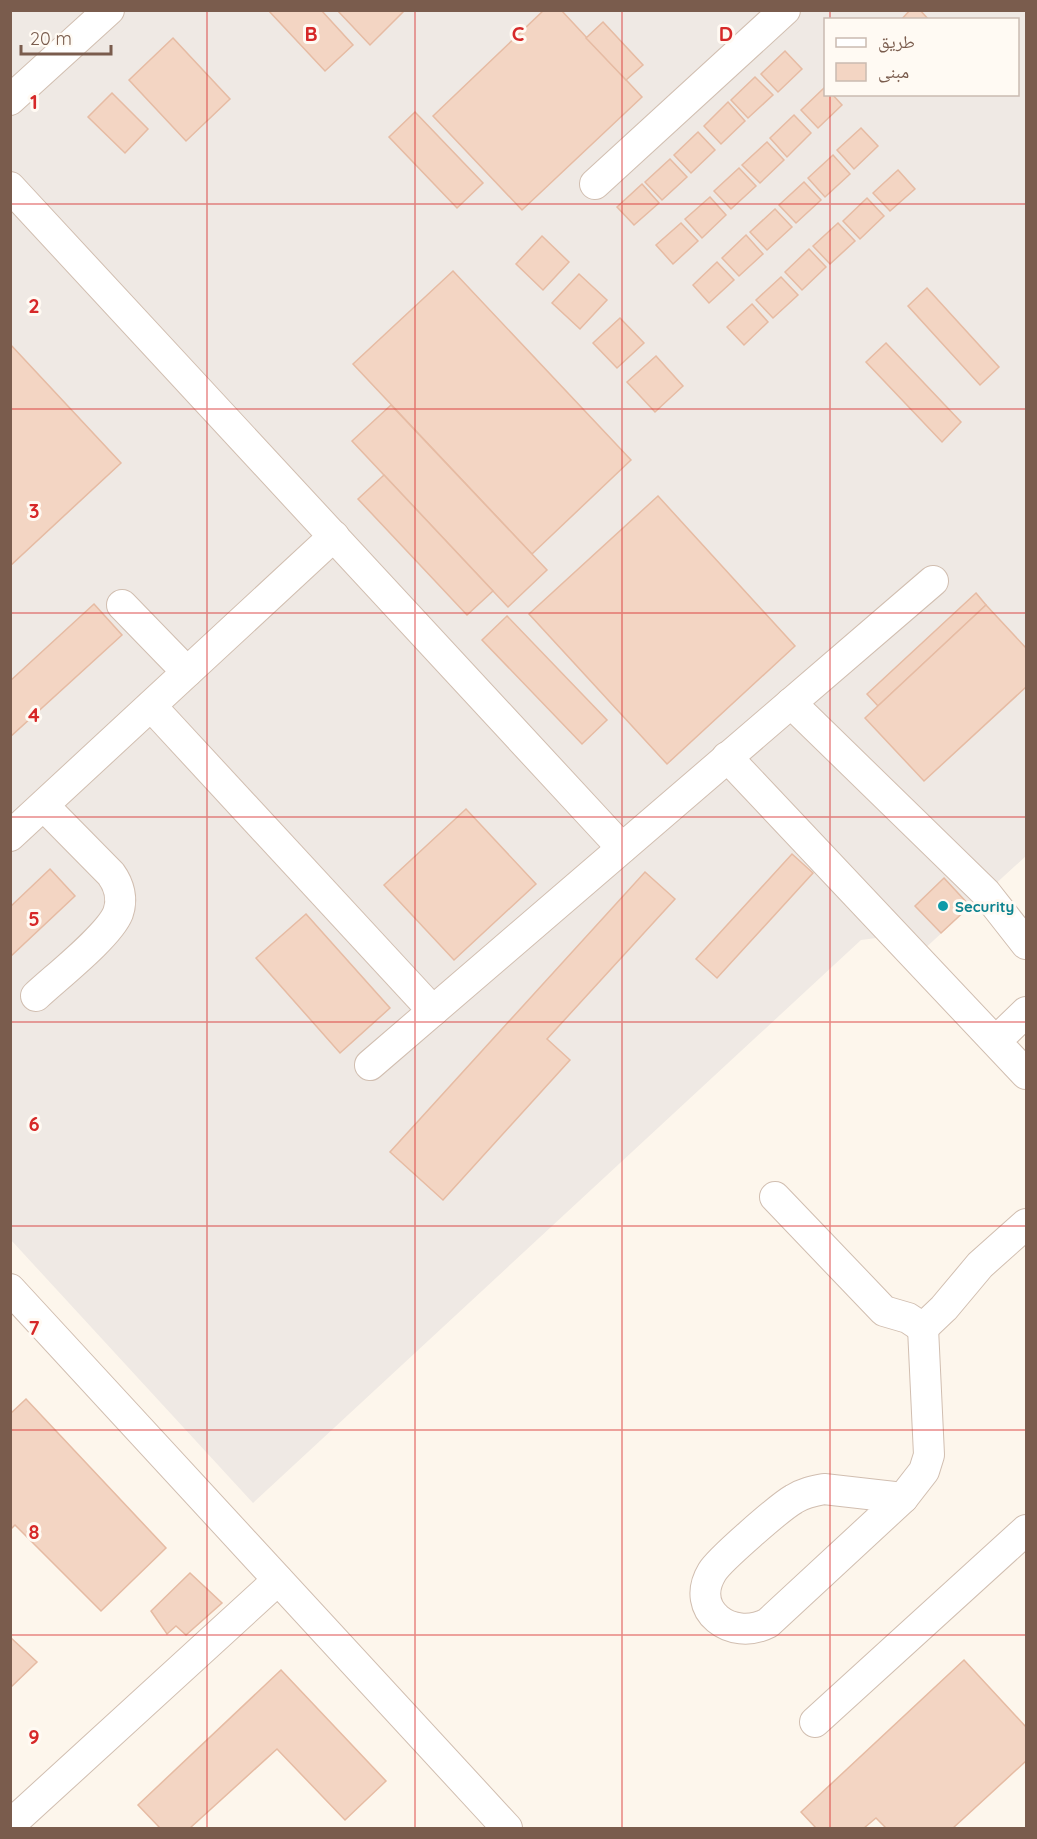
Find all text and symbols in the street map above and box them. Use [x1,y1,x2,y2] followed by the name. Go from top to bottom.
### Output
[21,18,111,56] scale bar
[824,18,1019,96] legend
[304,21,318,46] text: B
[512,21,525,46] text: C
[719,21,733,46] text: D
[30,27,72,50] text: 20 m
[878,30,915,53] text: طريق
[878,60,909,83] text: مبنى
[30,89,38,114] text: 1
[28,293,40,318] text: 2
[29,498,39,523] text: 3
[28,702,40,727] text: 4
[955,897,1014,916] place label: Security
[936,899,950,913] marker: Security
[28,906,40,931] text: 5
[28,1111,40,1136] text: 6
[29,1315,40,1340] text: 7
[29,1519,40,1544] text: 8
[28,1724,40,1749] text: 9

